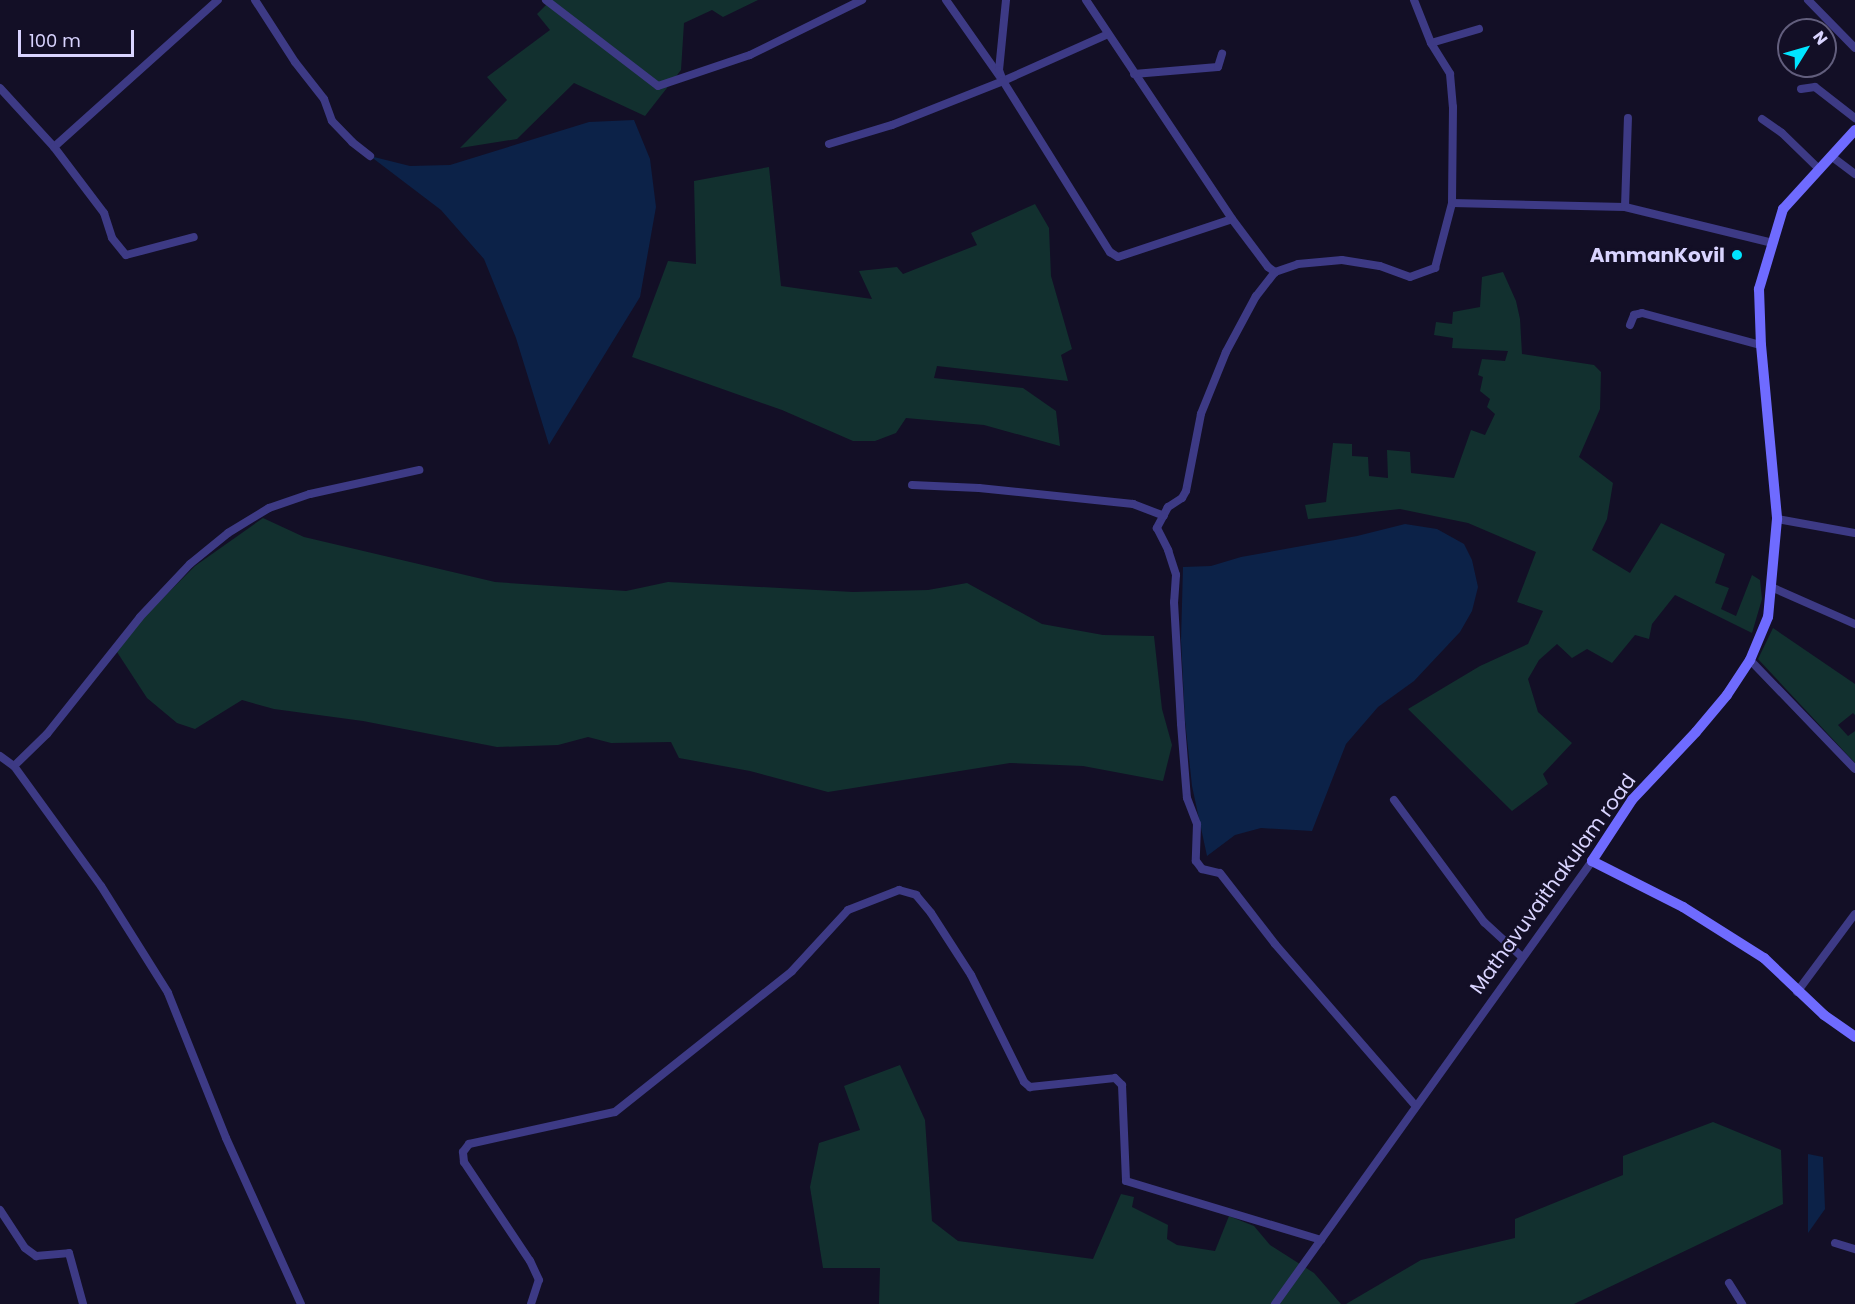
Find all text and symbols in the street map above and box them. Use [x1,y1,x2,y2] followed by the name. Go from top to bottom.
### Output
[21,18,136,56] scale bar
[1777,18,1837,78] north arrow
[1807,26,1833,50] text: N
[29,28,81,53] text: 100 m
[1590,243,1725,267] place label: AmmanKovil
[1730,248,1744,262] marker: AmmanKovil
[1465,769,1641,999] street label: Mathavuvaithakulam road

